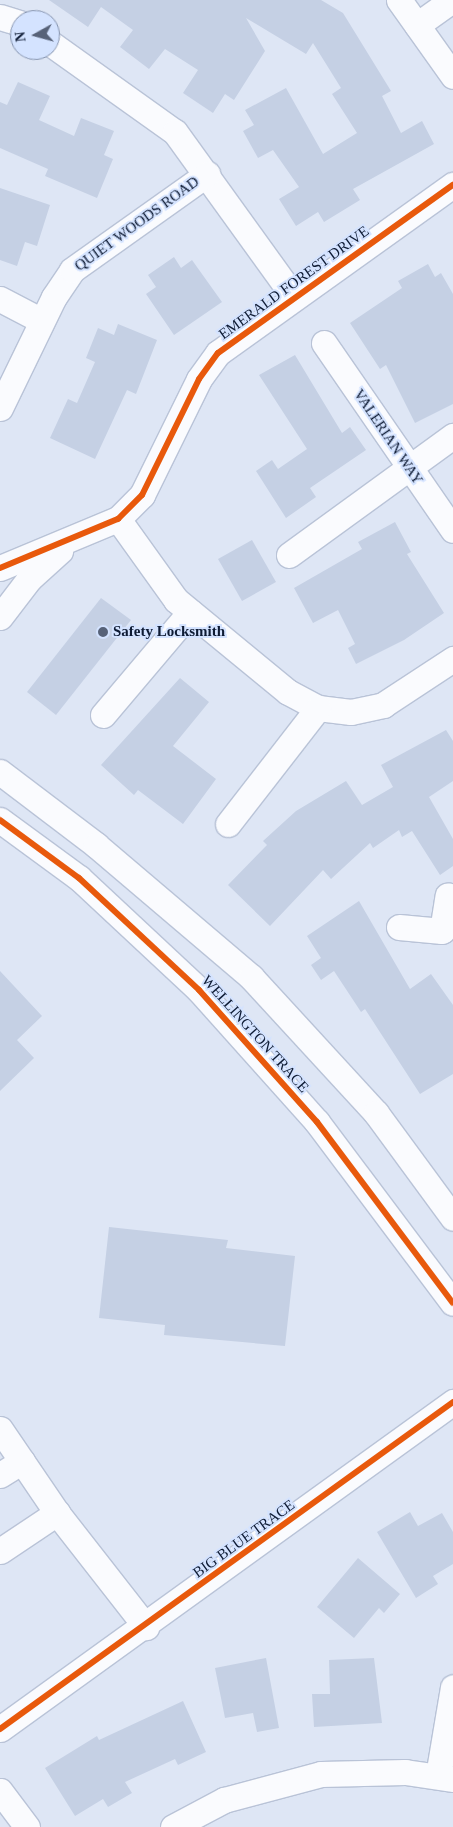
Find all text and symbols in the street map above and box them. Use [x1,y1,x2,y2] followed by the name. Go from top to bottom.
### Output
[10,10,60,60] north arrow
[13,31,29,43] text: N
[71,173,203,275] street label: QUIET WOODS ROAD
[215,222,373,344] street label: EMERALD FOREST DRIVE
[349,386,427,488] street label: VALERIAN WAY
[113,623,225,641] place label: Safety Locksmith
[97,626,109,638] marker: Safety Locksmith
[198,972,312,1096] street label: WELLINGTON TRACE
[189,1496,299,1582] street label: BIG BLUE TRACE

